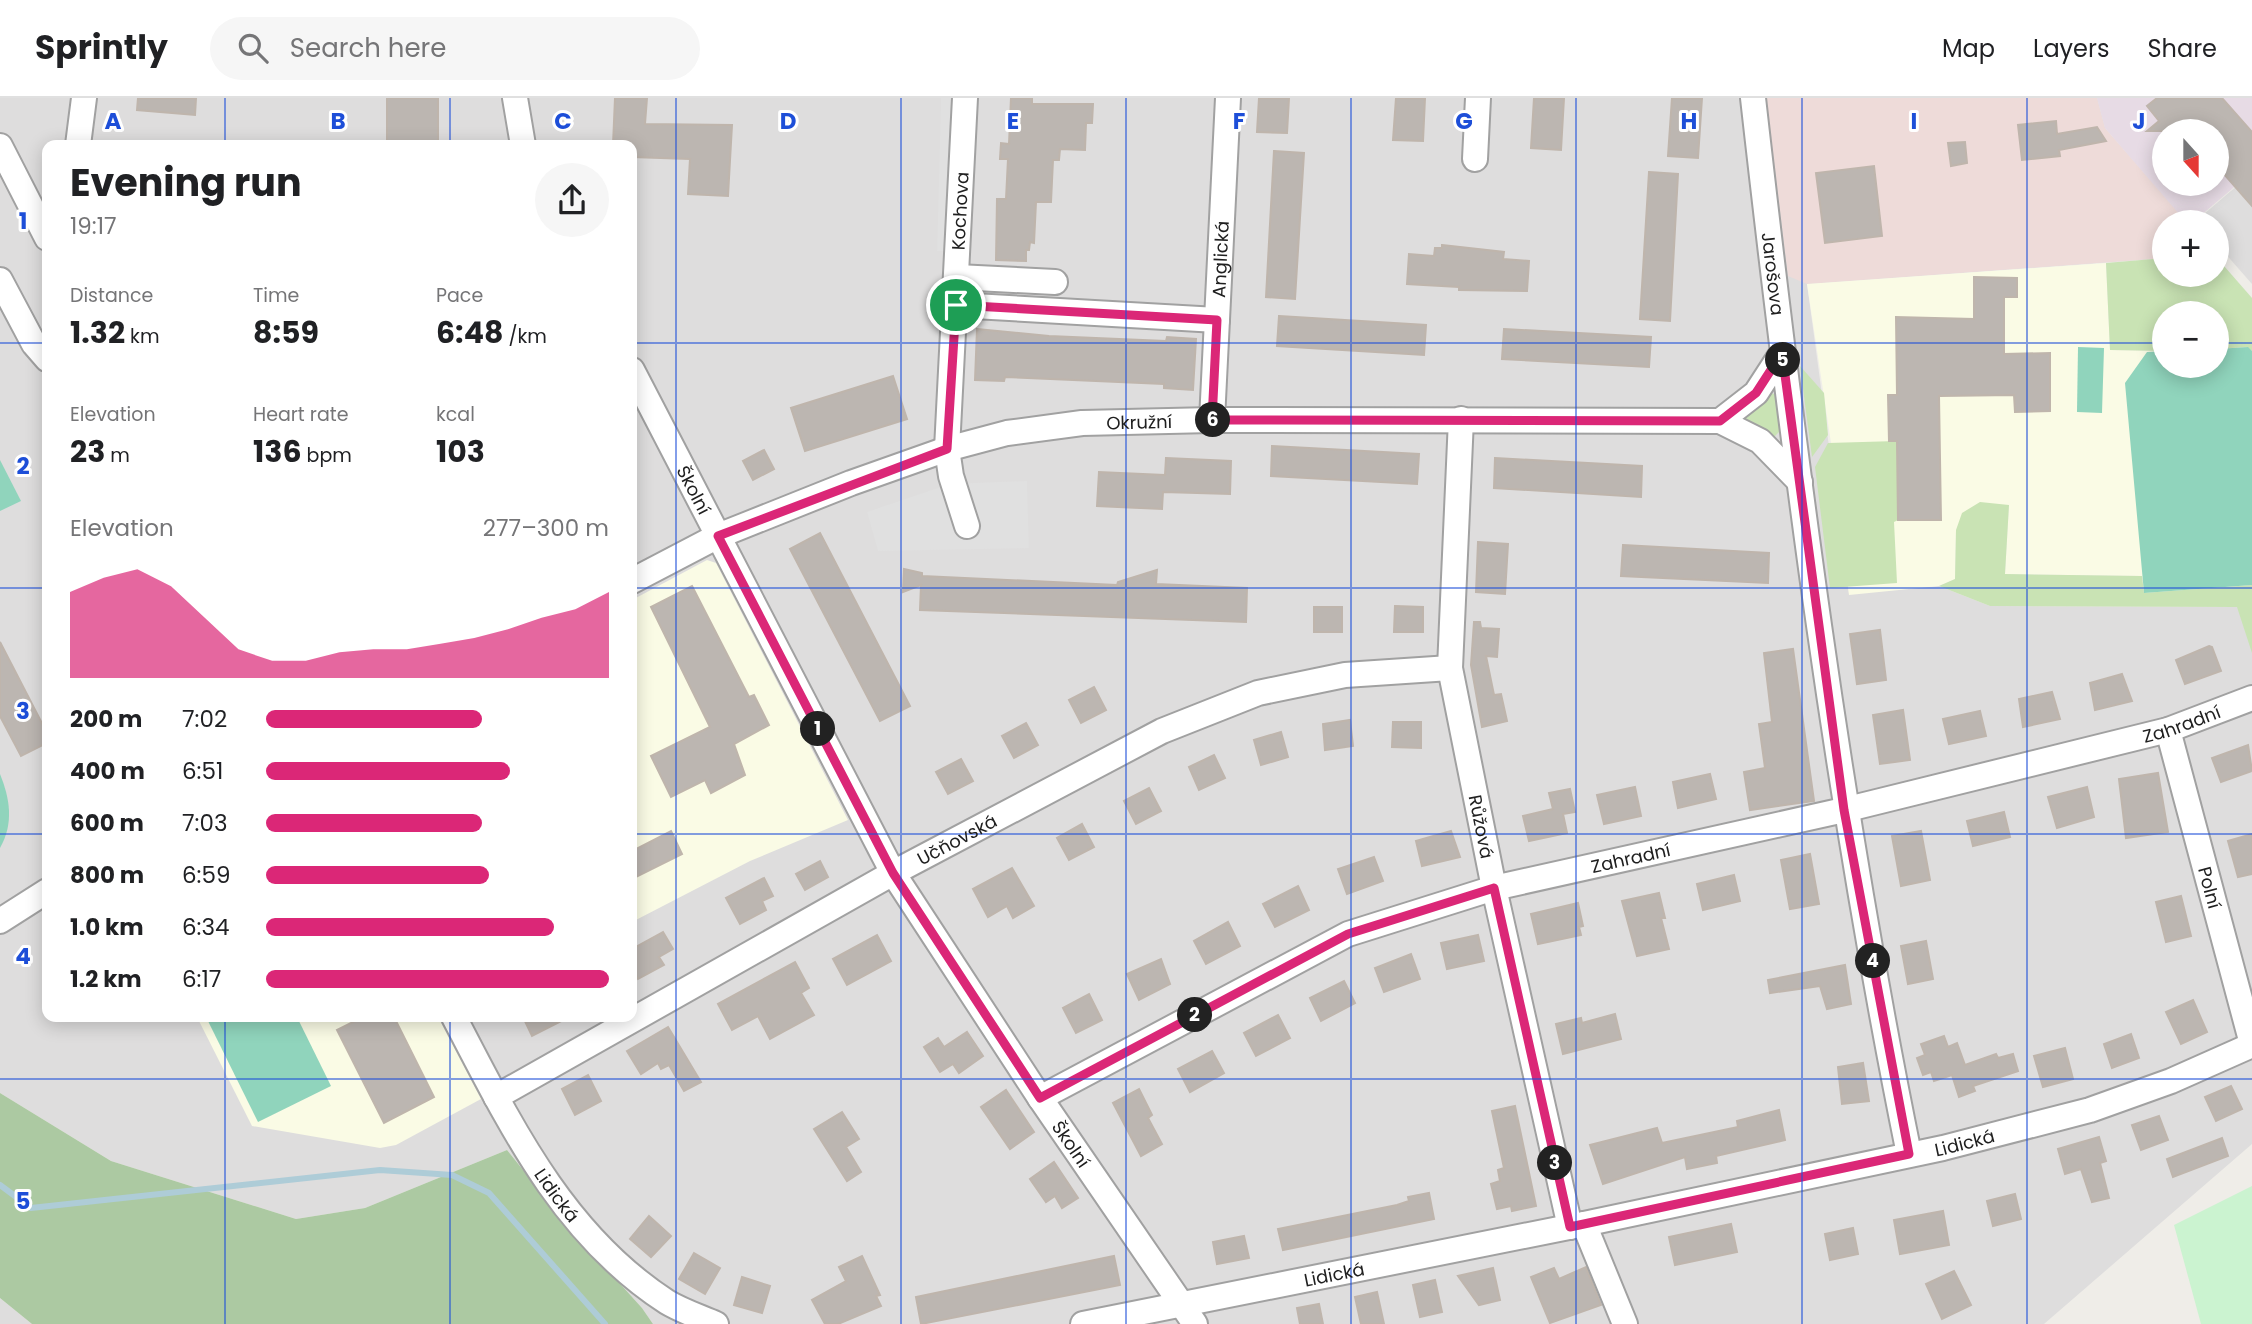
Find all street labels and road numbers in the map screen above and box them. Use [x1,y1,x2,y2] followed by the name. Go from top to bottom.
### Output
[945,171,975,251] street label: Kochova
[1206,220,1234,298] street label: Anglická
[1756,231,1791,317] street label: Jarošova
[1106,408,1172,435] street label: Okružní
[671,461,717,519] street label: Školní
[2140,699,2224,748] street label: Zahradní
[1463,793,1500,861] street label: Růžová
[912,808,1001,871] street label: Učňovská
[1589,837,1673,879] street label: Zahradní
[2193,864,2228,911] street label: Polní
[1046,1115,1096,1172] street label: Školní
[1932,1123,1997,1162] street label: Lidická
[529,1163,585,1227] street label: Lidická
[1302,1256,1367,1292] street label: Lidická

